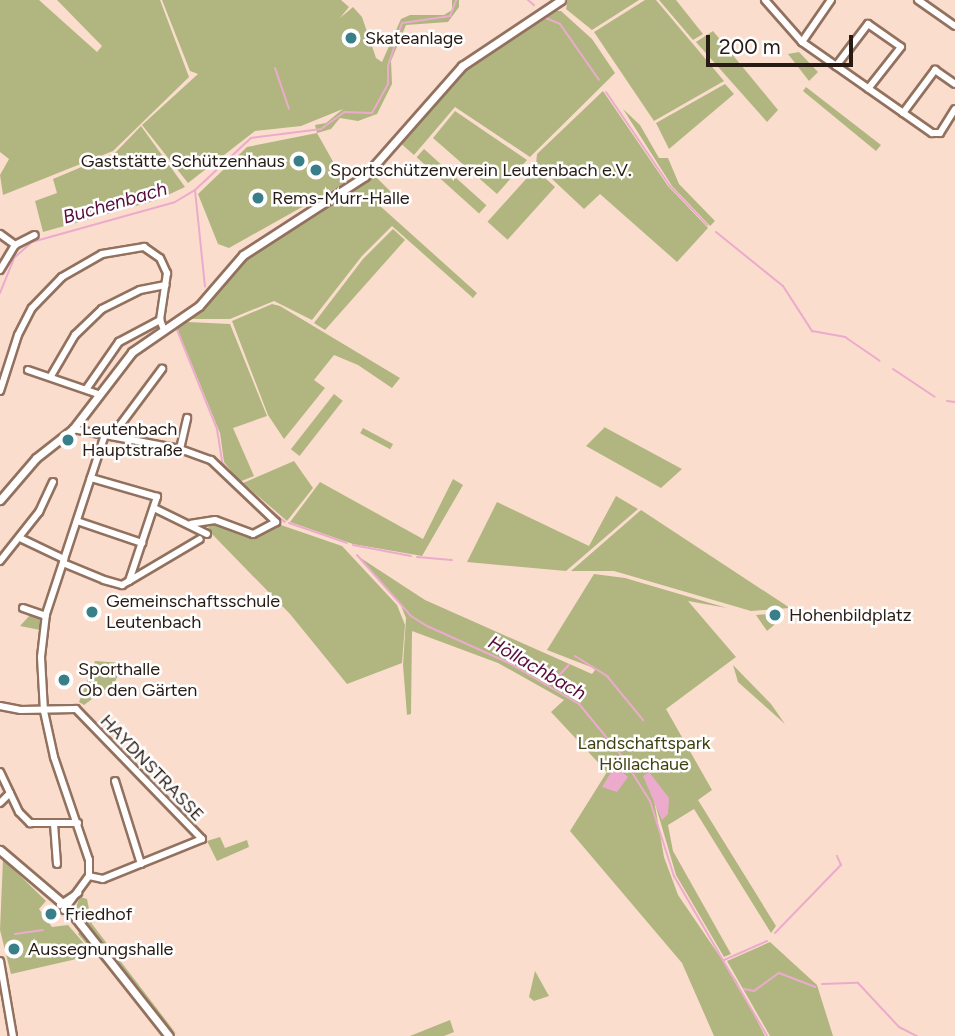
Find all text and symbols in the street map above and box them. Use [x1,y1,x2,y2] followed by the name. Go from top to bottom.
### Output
[710,21,857,65] scale bar
[365,27,463,49] place label: Skateanlage
[343,30,359,46] marker: Skateanlage
[719,34,781,59] text: 200 m
[81,150,285,172] place label: Gaststätte Schützenhaus
[291,153,307,169] marker: Gaststätte Schützenhaus
[330,159,632,181] place label: Sportschützenverein Leutenbach e.V.
[308,162,324,178] marker: Sportschützenverein Leutenbach e.V.
[60,177,170,229] water label: Buchenbach
[272,187,410,209] place label: Rems-Murr-Halle
[250,190,266,206] marker: Rems-Murr-Halle
[82,419,183,462] place label: Leutenbach Hauptstraße
[60,432,76,448] marker: Leutenbach Hauptstraße
[106,591,280,634] place label: Gemeinschaftsschule Leutenbach
[84,604,100,620] marker: Gemeinschaftsschule Leutenbach
[789,604,912,626] place label: Hohenbildplatz
[767,607,783,623] marker: Hohenbildplatz
[484,631,590,705] water label: Höllachbach
[78,659,197,702] place label: Sporthalle Ob den Gärten
[56,672,72,688] marker: Sporthalle Ob den Gärten
[96,710,208,826] street label: HAYDNSTRASSE
[578,733,710,776] park label: Landschaftspark Höllachaue
[65,903,132,925] place label: Friedhof
[43,906,59,922] marker: Friedhof
[28,938,173,960] place label: Aussegnungshalle
[6,941,22,957] marker: Aussegnungshalle

